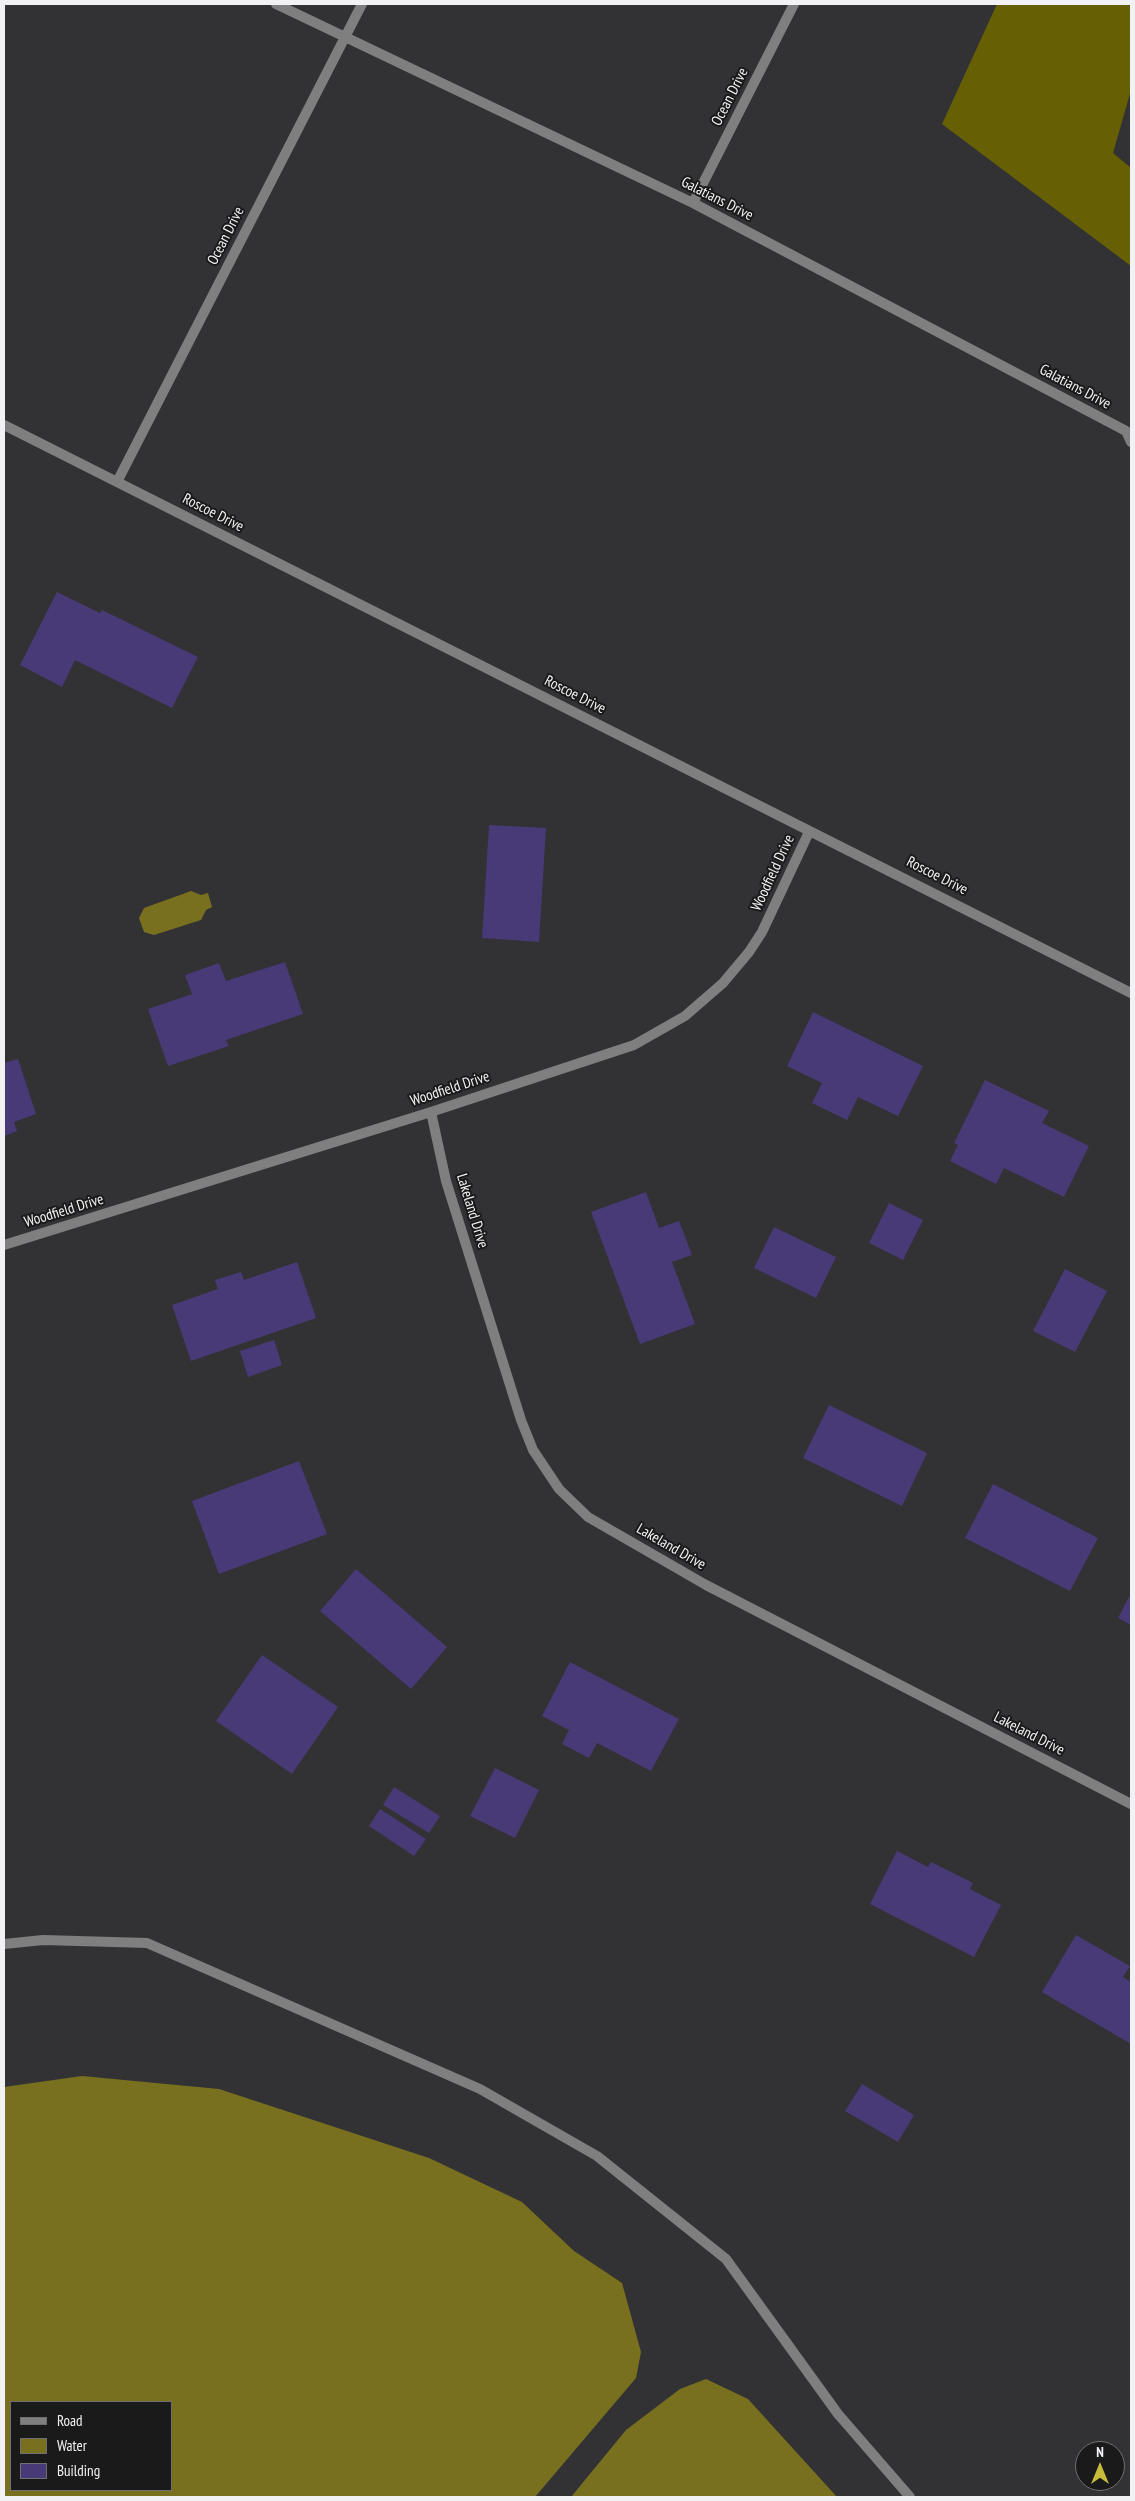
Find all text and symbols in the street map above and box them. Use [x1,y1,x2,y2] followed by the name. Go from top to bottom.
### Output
[708,65,752,129] street label: Ocean Drive
[678,173,756,225] street label: Galatians Drive
[204,204,248,268] street label: Ocean Drive
[1036,361,1114,413] street label: Galatians Drive
[179,490,247,536] street label: Roscoe Drive
[541,672,609,718] street label: Roscoe Drive
[747,832,799,914] street label: Woodfield Drive
[903,853,971,899] street label: Roscoe Drive
[408,1068,492,1110] street label: Woodfield Drive
[452,1172,492,1250] street label: Lakeland Drive
[22,1190,106,1232] street label: Woodfield Drive
[633,1520,709,1574] street label: Lakeland Drive
[991,1709,1067,1759] street label: Lakeland Drive
[10,2401,172,2491] legend
[57,2411,83,2430] text: Road
[57,2436,87,2455] text: Water
[1075,2441,1125,2491] north arrow
[1096,2443,1104,2461] text: N
[57,2461,100,2480] text: Building

